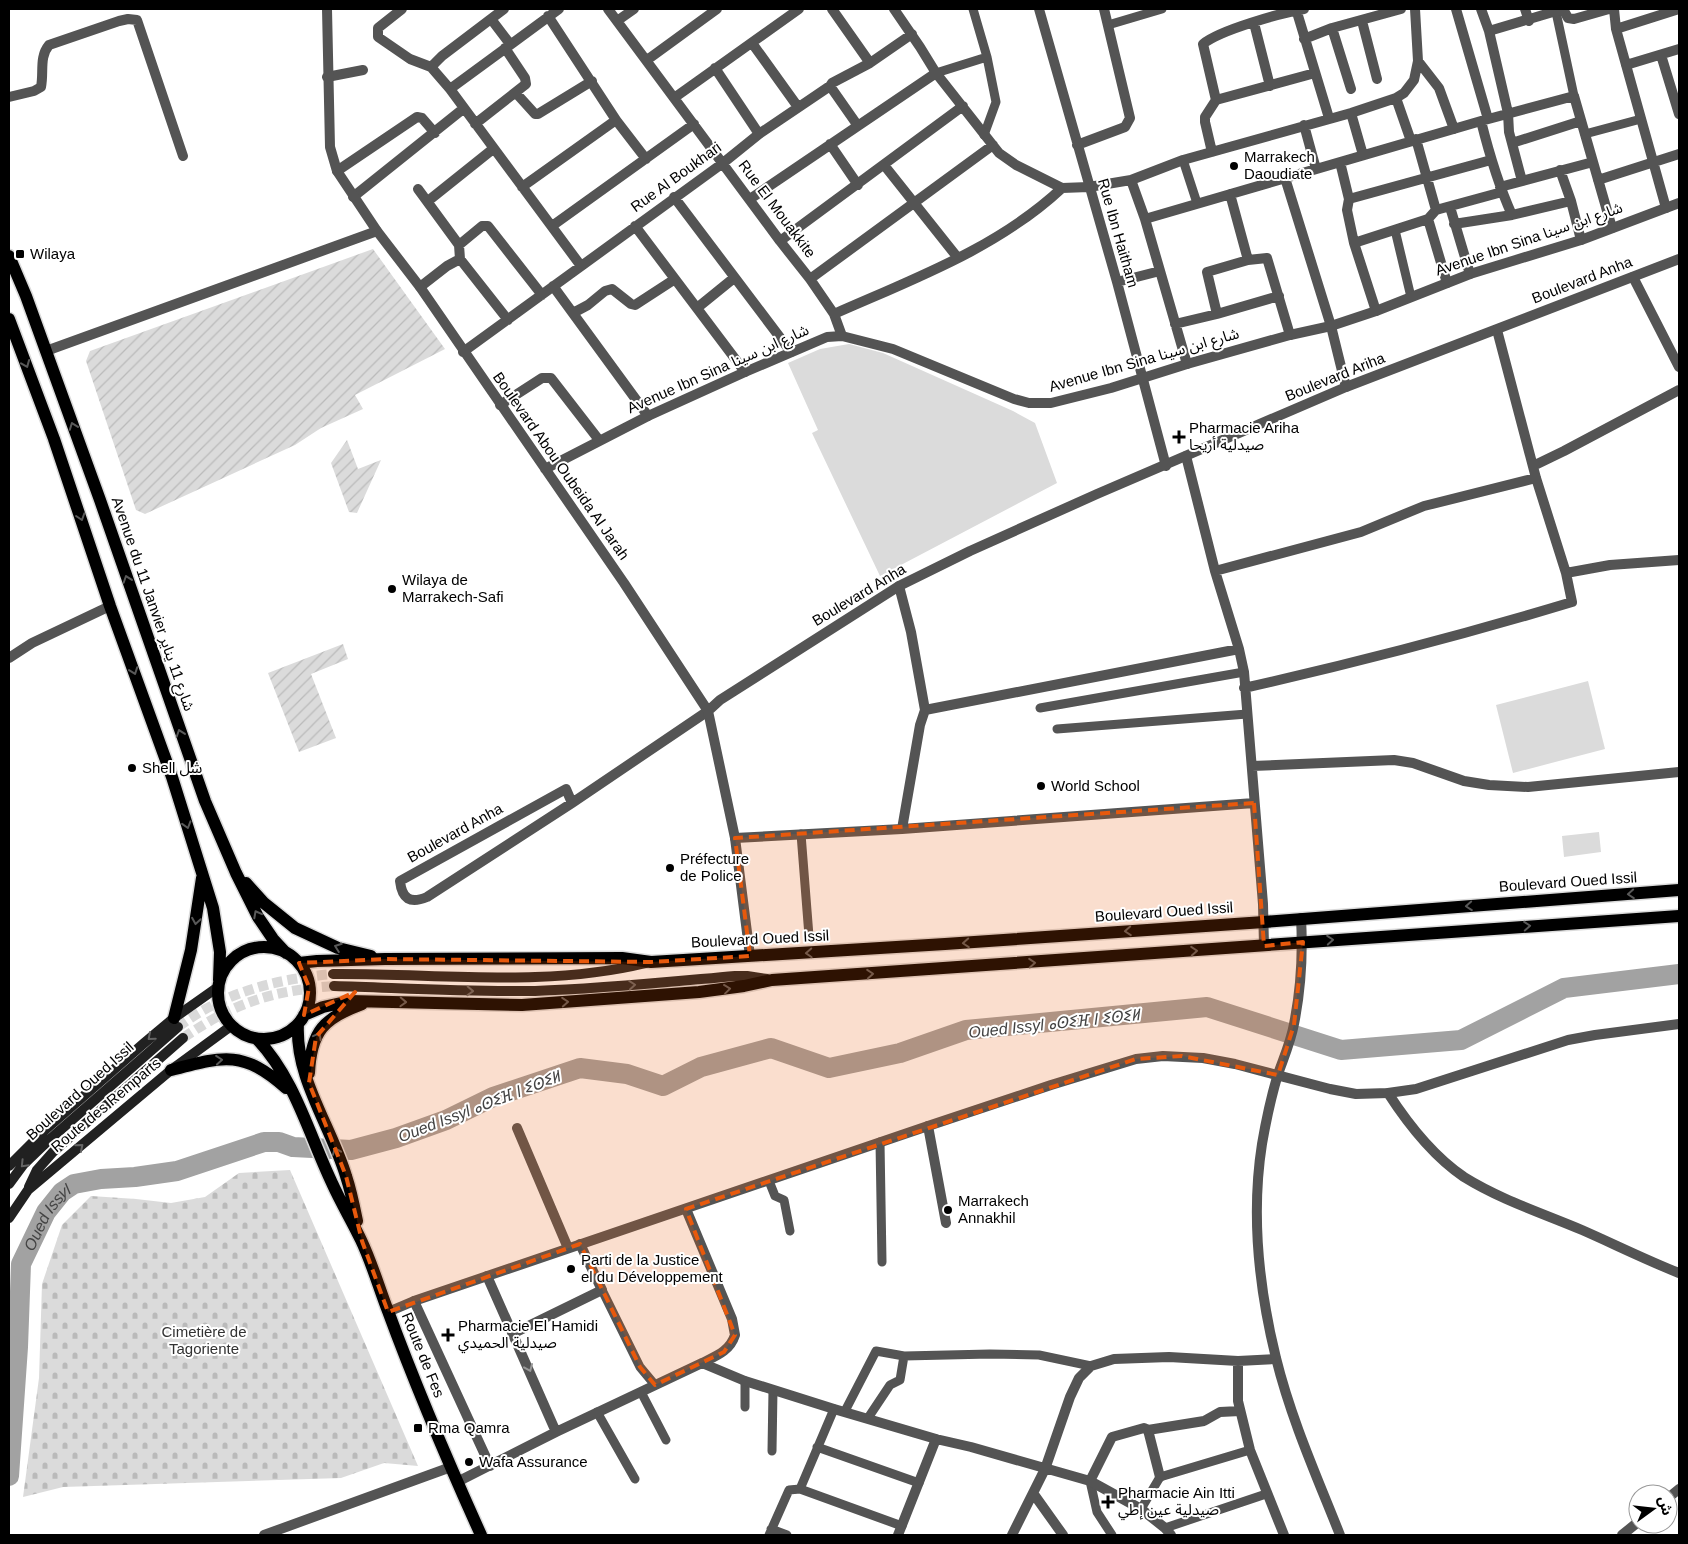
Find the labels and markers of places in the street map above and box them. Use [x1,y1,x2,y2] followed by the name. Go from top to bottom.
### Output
[1244,148,1315,182] place label: Marrakech Daoudiate
[1228,160,1240,172] marker: Marrakech Daoudiate
[30,245,76,262] place label: Wilaya
[14,248,26,260] marker: Wilaya
[1189,419,1300,454] place label: Pharmacie Ariha صيدلية أريحا
[1173,431,1185,443] marker: Pharmacie Ariha صيدلية أريحا
[402,571,504,605] place label: Wilaya de Marrakech-Safi
[386,583,398,595] marker: Wilaya de Marrakech-Safi
[142,759,202,777] place label: Shell شل
[126,762,138,774] marker: Shell شل
[1051,777,1140,794] place label: World School
[1035,780,1047,792] marker: World School
[680,850,749,884] place label: Préfecture de Police
[664,862,676,874] marker: Préfecture de Police
[958,1192,1029,1226] place label: Marrakech Annakhil
[942,1204,954,1216] marker: Marrakech Annakhil
[581,1251,724,1285] place label: Parti de la Justice el du Développement
[565,1263,577,1275] marker: Parti de la Justice el du Développement
[458,1317,598,1354] place label: Pharmacie El Hamidi صيدلية الحميدي
[442,1329,454,1341] marker: Pharmacie El Hamidi صيدلية الحميدي
[428,1419,510,1436] place label: Rma Qamra
[412,1422,424,1434] marker: Rma Qamra
[479,1453,588,1470] place label: Wafa Assurance
[463,1456,475,1468] marker: Wafa Assurance
[1118,1484,1235,1521] place label: Pharmacie Ain Itti صيدلية عين إطي
[1102,1496,1114,1508] marker: Pharmacie Ain Itti صيدلية عين إطي

